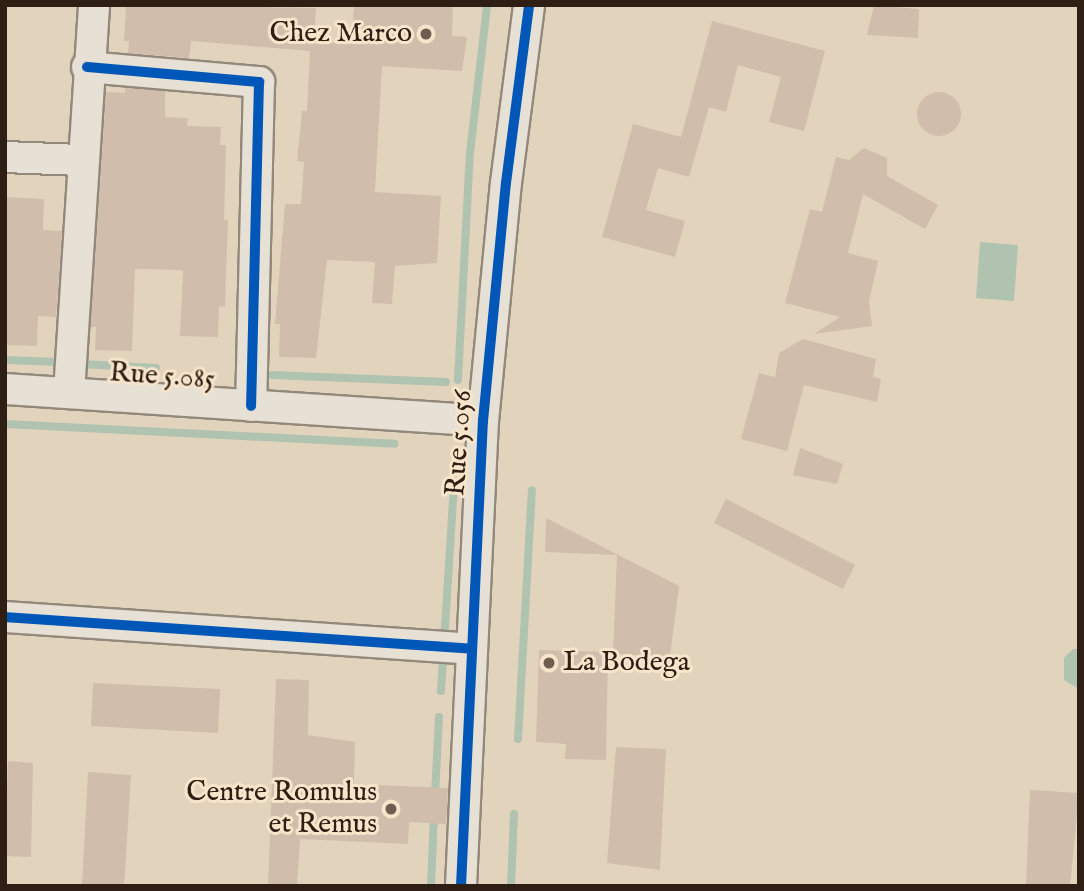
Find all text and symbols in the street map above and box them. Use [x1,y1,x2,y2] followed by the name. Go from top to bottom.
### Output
[269,17,412,51] place label: Chez Marco
[418,26,434,42] marker: Chez Marco
[108,357,216,397] street label: Rue 5.085
[440,389,480,497] street label: Rue 5.056
[563,646,690,680] place label: La Bodega
[541,655,557,671] marker: La Bodega
[186,776,377,842] place label: Centre Romulus et Remus
[383,801,399,817] marker: Centre Romulus et Remus

